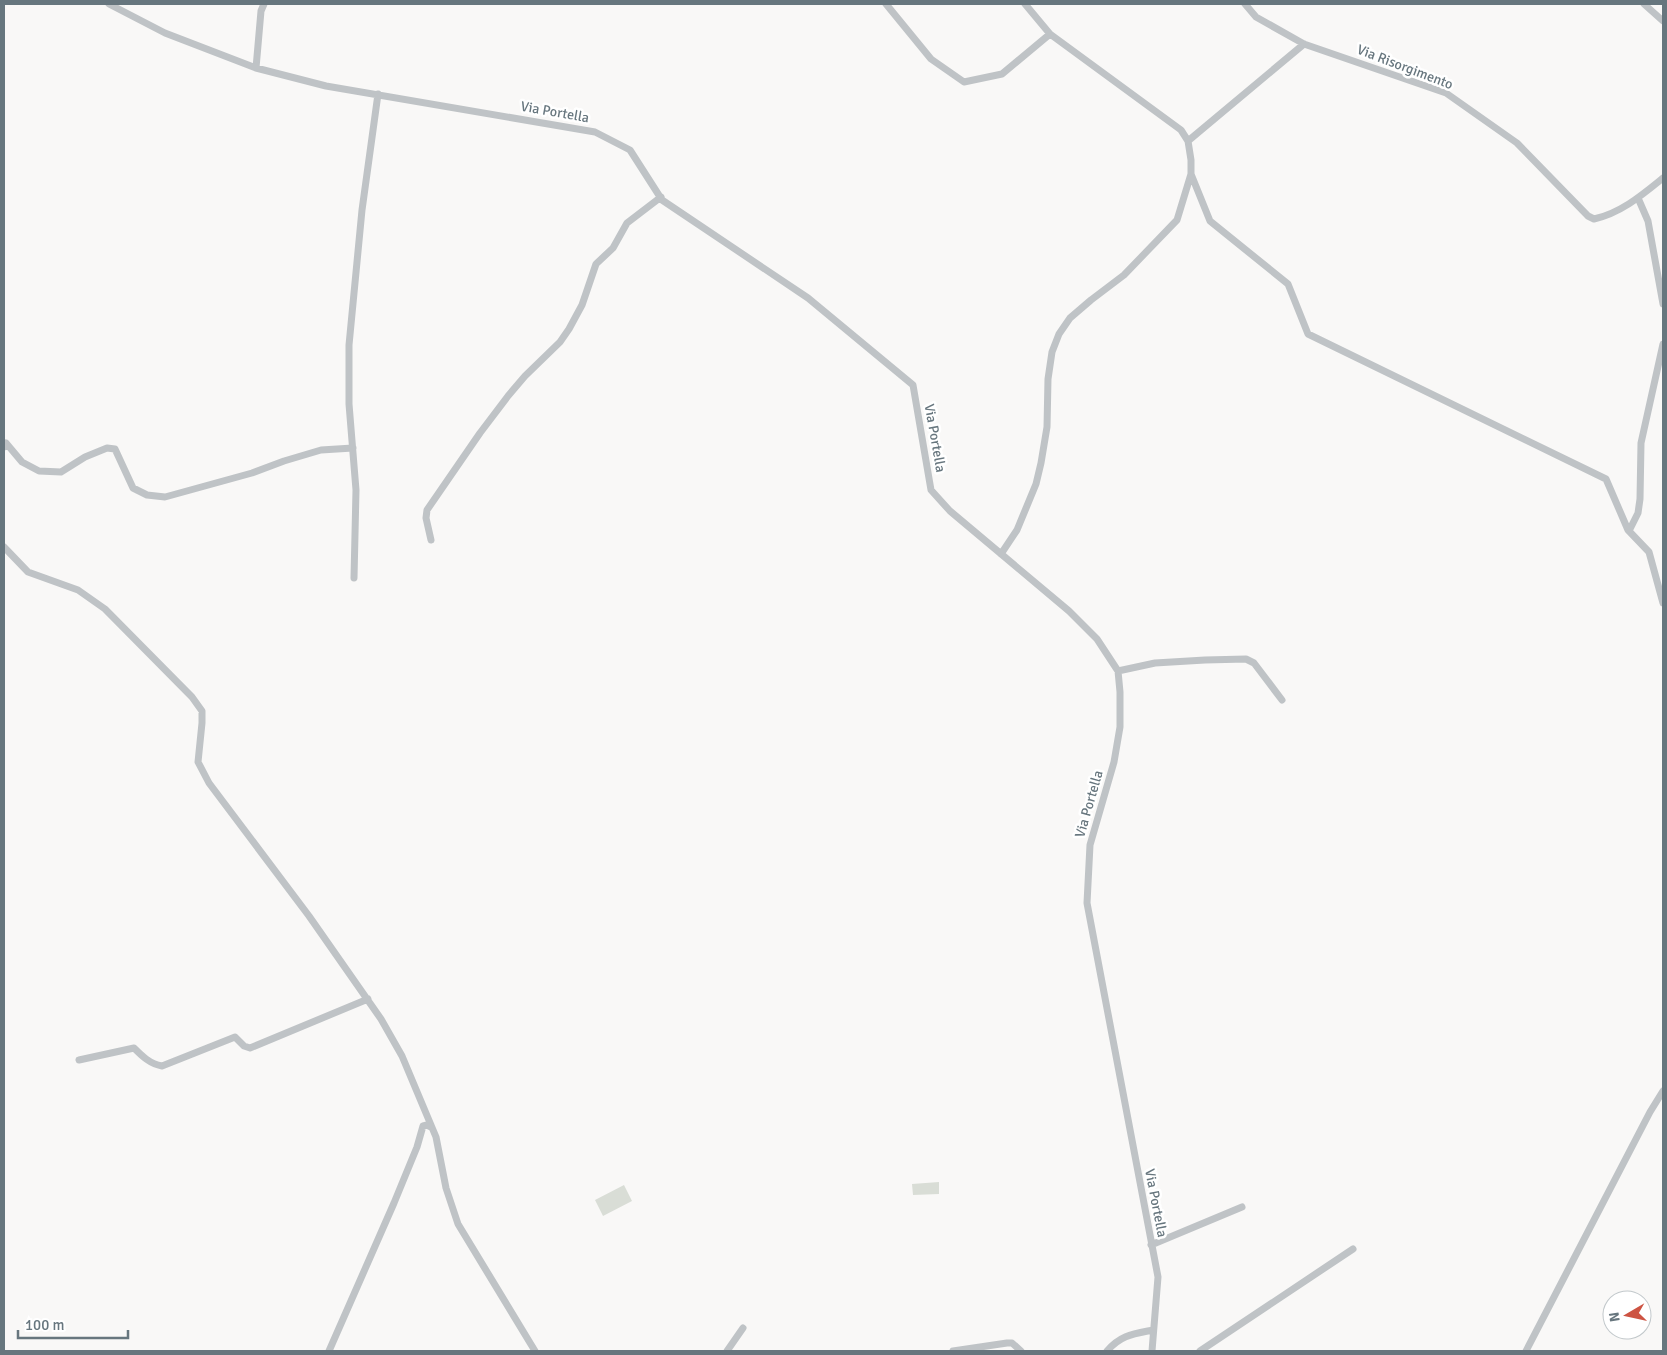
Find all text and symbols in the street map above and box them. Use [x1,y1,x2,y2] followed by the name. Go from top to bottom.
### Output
[1355,41,1455,93] street label: Via Risorgimento
[519,98,591,126] street label: Via Portella
[921,402,949,474] street label: Via Portella
[1071,768,1107,840] street label: Via Portella
[1141,1167,1171,1239] street label: Via Portella
[1602,1290,1652,1340] north arrow
[18,1308,128,1340] scale bar
[1605,1311,1624,1323] text: N
[25,1316,65,1334] text: 100 m

